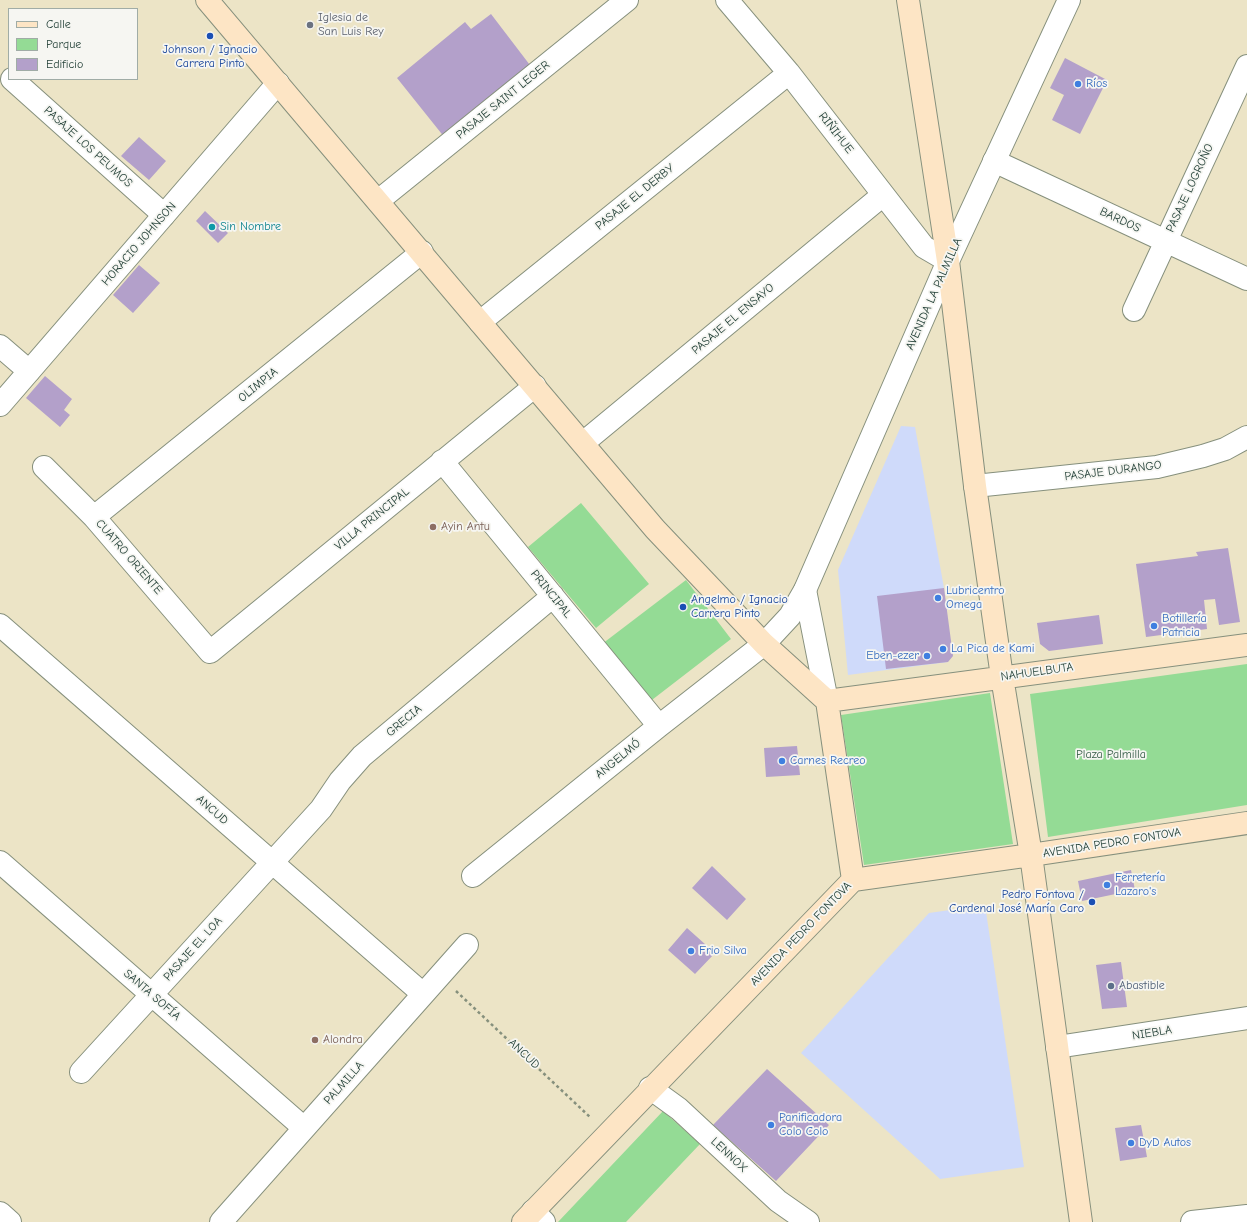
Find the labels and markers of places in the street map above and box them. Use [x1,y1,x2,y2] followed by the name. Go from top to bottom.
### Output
[318,11,384,39] place label: Iglesia de San Luis Rey
[305,20,315,30] marker: Iglesia de San Luis Rey
[205,31,215,41] marker: Johnson / Ignacio Carrera Pinto
[163,43,257,71] place label: Johnson / Ignacio Carrera Pinto
[1086,77,1107,91] place label: Ríos
[1073,79,1083,89] marker: Ríos
[220,220,281,234] place label: Sin Nombre
[207,222,217,232] marker: Sin Nombre
[441,520,490,534] place label: Ayin Antu
[428,522,438,532] marker: Ayin Antu
[946,584,1005,612] place label: Lubricentro Omega
[691,593,788,621] place label: Angelmo / Ignacio Carrera Pinto
[933,593,943,603] marker: Lubricentro Omega
[678,602,688,612] marker: Angelmo / Ignacio Carrera Pinto
[1162,612,1207,640] place label: Botillería Patricia
[1149,621,1159,631] marker: Botillería Patricia
[951,642,1034,656] place label: La Pica de Kami
[938,644,948,654] marker: La Pica de Kami
[866,649,919,663] place label: Eben-ezer
[922,651,932,661] marker: Eben-ezer
[790,754,866,768] place label: Carnes Recreo
[777,756,787,766] marker: Carnes Recreo
[1115,871,1165,899] place label: Ferretería Lazaro's
[1102,880,1112,890] marker: Ferretería Lazaro's
[949,888,1084,916] place label: Pedro Fontova / Cardenal José María Caro
[1087,897,1097,907] marker: Pedro Fontova / Cardenal José María Caro
[699,944,747,958] place label: Frio Silva
[686,946,696,956] marker: Frio Silva
[1119,979,1165,993] place label: Abastible
[1106,981,1116,991] marker: Abastible
[323,1033,363,1047] place label: Alondra
[310,1035,320,1045] marker: Alondra
[779,1111,842,1139] place label: Panificadora Colo Colo
[766,1120,776,1130] marker: Panificadora Colo Colo
[1139,1136,1191,1150] place label: DyD Autos
[1126,1138,1136,1148] marker: DyD Autos

